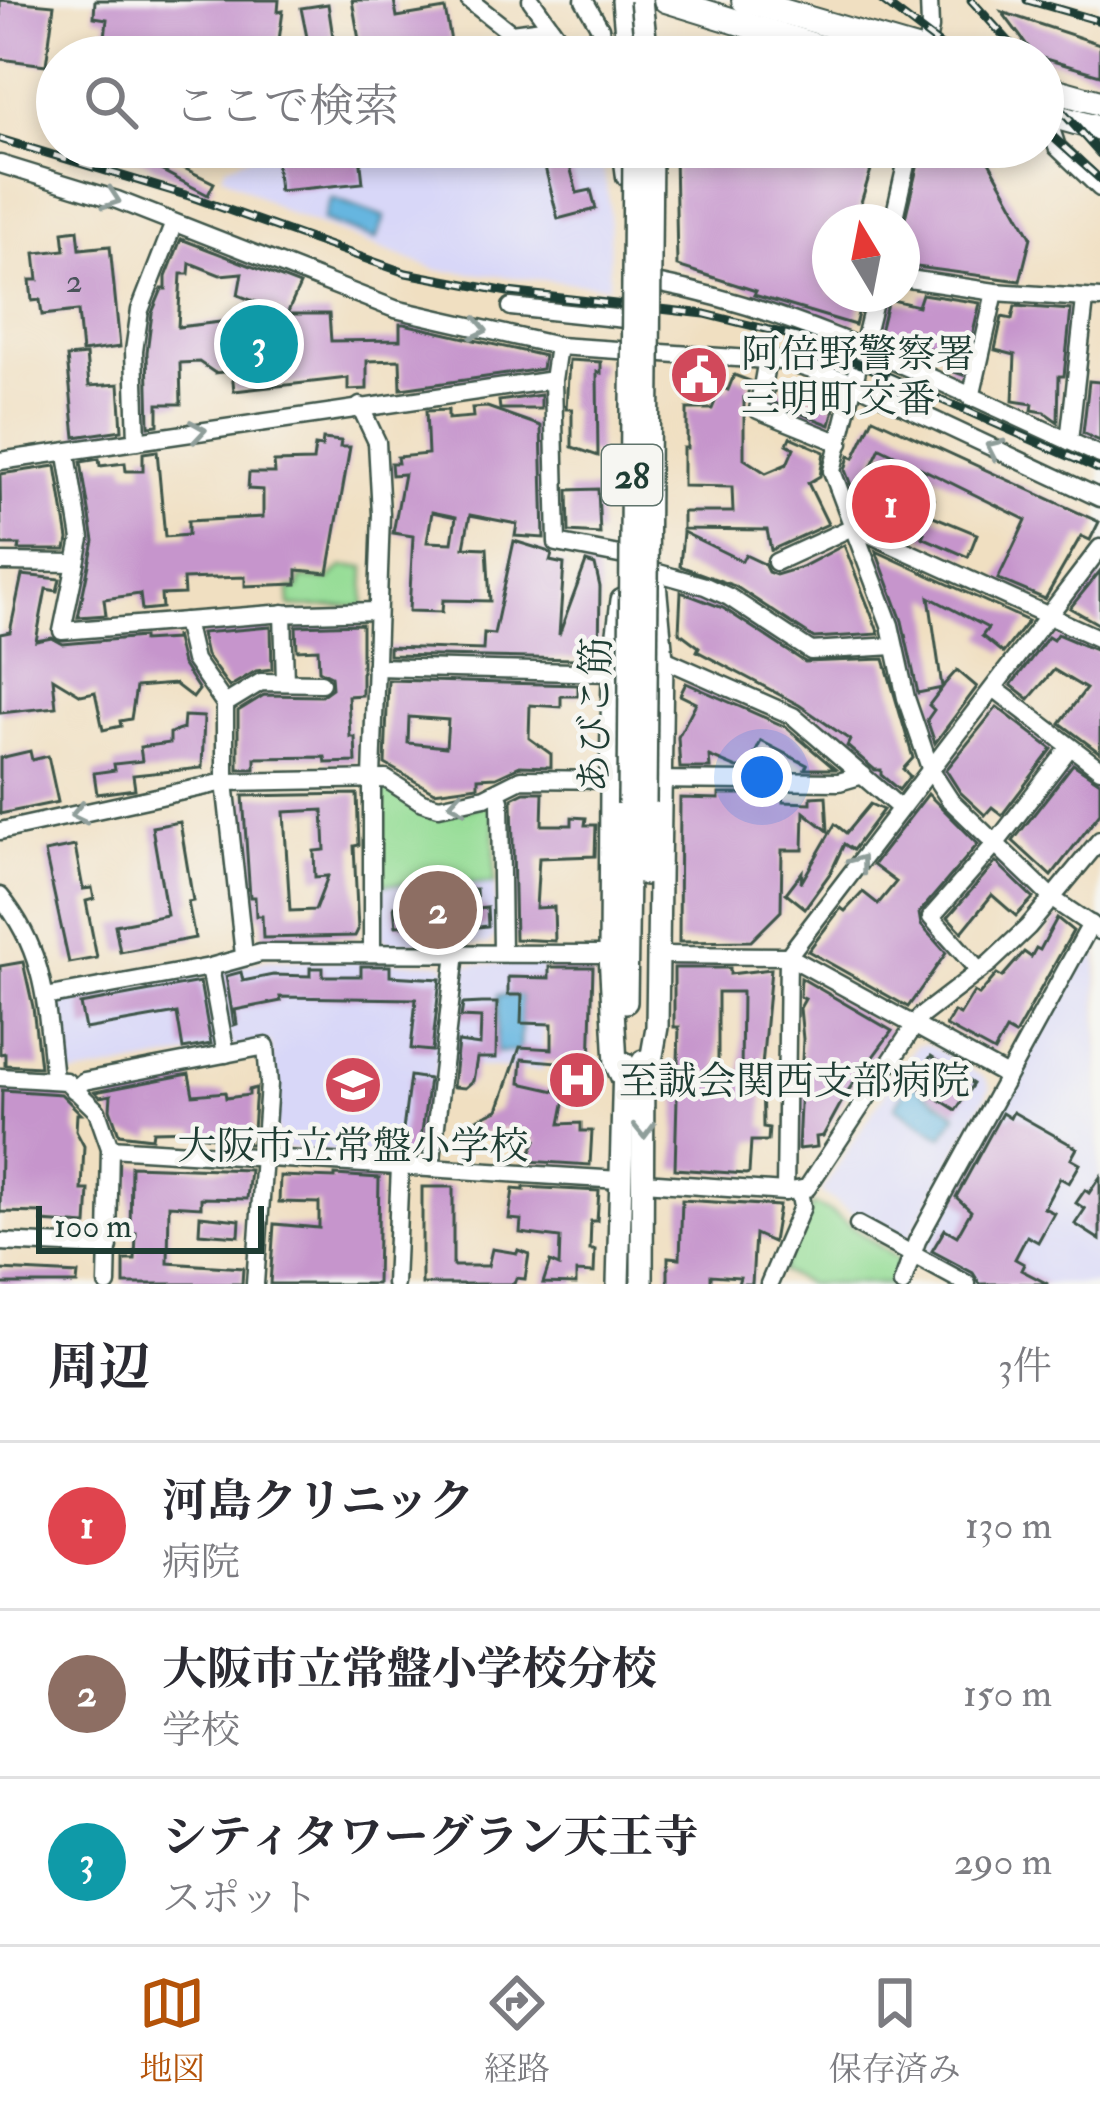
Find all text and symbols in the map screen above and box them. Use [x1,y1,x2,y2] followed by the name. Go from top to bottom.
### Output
[36,36,1064,168] search box
[78,69,144,135] icon: search
[174,79,399,135] text: ここで検索
[100,185,121,209] one-way arrow
[812,204,920,312] north arrow
[66,261,82,302] house number: 2
[220,299,298,389] pin: 3
[468,315,488,340] one-way arrow
[741,330,975,424] place label: 阿倍野警察署 三明町交番
[668,344,730,406] public building icon: 阿倍野警察署 三明町交番
[189,419,208,445] one-way arrow
[985,439,1006,462] one-way arrow
[602,445,662,505] road number: 28
[852,459,930,549] pin: 1
[570,637,621,793] street label: あびこ筋
[732,747,792,807] your location
[448,790,468,815] one-way arrow
[69,801,89,826] one-way arrow
[845,854,866,876] one-way arrow
[399,865,477,955] pin: 2
[546,1049,608,1111] hospital icon: 至誠会関西支部病院
[322,1054,384,1116] school or university icon: 大阪市立常盤小学校
[619,1057,970,1106] place label: 至誠会関西支部病院
[177,1122,529,1171] place label: 大阪市立常盤小学校
[631,1122,657,1140] one-way arrow
[36,1200,264,1253] scale bar
[54,1206,132,1247] text: 100 m
[48,1336,150,1400] text: 周辺
[998,1342,1052,1391] text: 3件
[162,1474,474,1530] text: 河島クリニック
[80,1501,94,1550] text: 1
[965,1501,1052,1550] text: 130 m
[162,1538,240,1587] text: 病院
[162,1642,657,1698] text: 大阪市立常盤小学校分校
[77,1669,97,1718] text: 2
[963,1669,1052,1718] text: 150 m
[162,1706,240,1755] text: 学校
[162,1810,698,1866] text: シティタワーグラン天王寺
[80,1837,94,1886] text: 3
[954,1837,1052,1886] text: 290 m
[162,1874,318,1923] text: スポット
[139,1970,205,2090] tab: 地図
[484,1970,550,2090] tab: 経路
[829,1970,961,2090] tab: 保存済み

